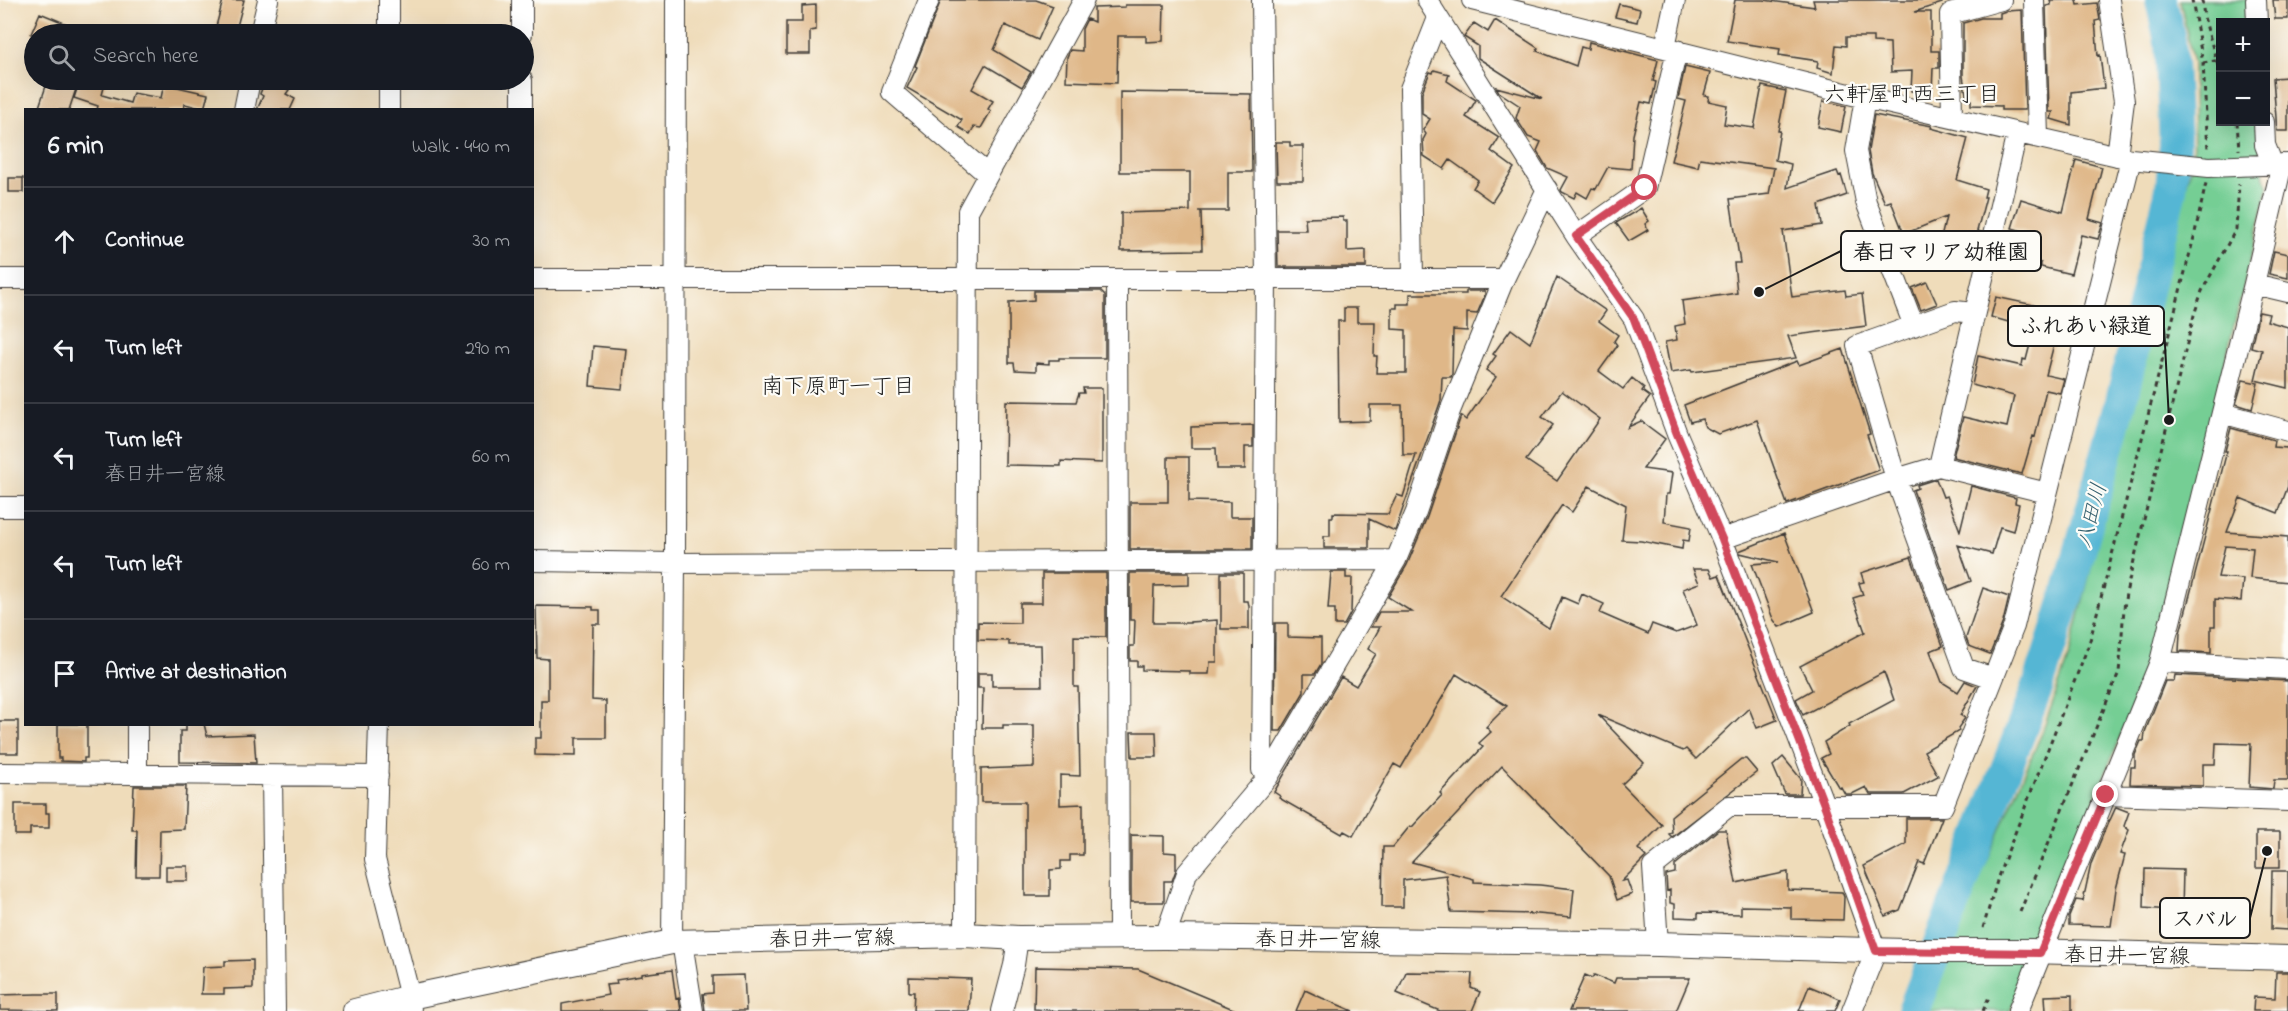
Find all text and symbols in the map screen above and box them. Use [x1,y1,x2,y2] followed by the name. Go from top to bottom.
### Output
[2216,18,2270,126] map controls
[2216,18,2270,72] button: +
[24,24,534,90] search box
[45,41,78,74] icon: search
[93,41,198,73] text: Search here
[2216,72,2270,126] button: −
[1824,80,2000,112] district label: 六軒屋町西三丁目
[48,128,104,166] text: 6 min
[412,133,510,162] text: Walk · 440 m
[1631,174,1657,200] route start
[48,225,81,258] icon: ahead
[105,225,184,257] text: Continue
[473,227,510,256] text: 30 m
[1841,231,2041,271] callout: 春日マリア幼稚園
[1853,238,2029,270] text: 春日マリア幼稚園
[2008,306,2164,346] callout: ふれあい緑道
[2020,312,2152,344] text: ふれあい緑道
[48,333,81,366] icon: left
[105,333,182,365] text: Turn left
[465,335,510,364] text: 290 m
[761,372,915,404] district label: 南下原町一丁目
[105,425,182,457] text: Turn left
[48,441,81,474] icon: left
[472,443,510,472] text: 60 m
[105,461,225,490] text: 春日井一宮線
[2069,480,2117,552] water label: 八田川
[48,549,81,582] icon: left
[105,549,182,581] text: Turn left
[472,551,510,580] text: 60 m
[48,657,81,690] icon: arrive
[105,657,287,689] text: Arrive at destination
[2092,781,2118,807] route end
[2160,898,2250,938] callout: スバル
[2172,905,2238,937] text: スバル
[769,924,895,956] street label: 春日井一宮線
[1255,925,1381,957] street label: 春日井一宮線
[2064,941,2190,973] street label: 春日井一宮線

